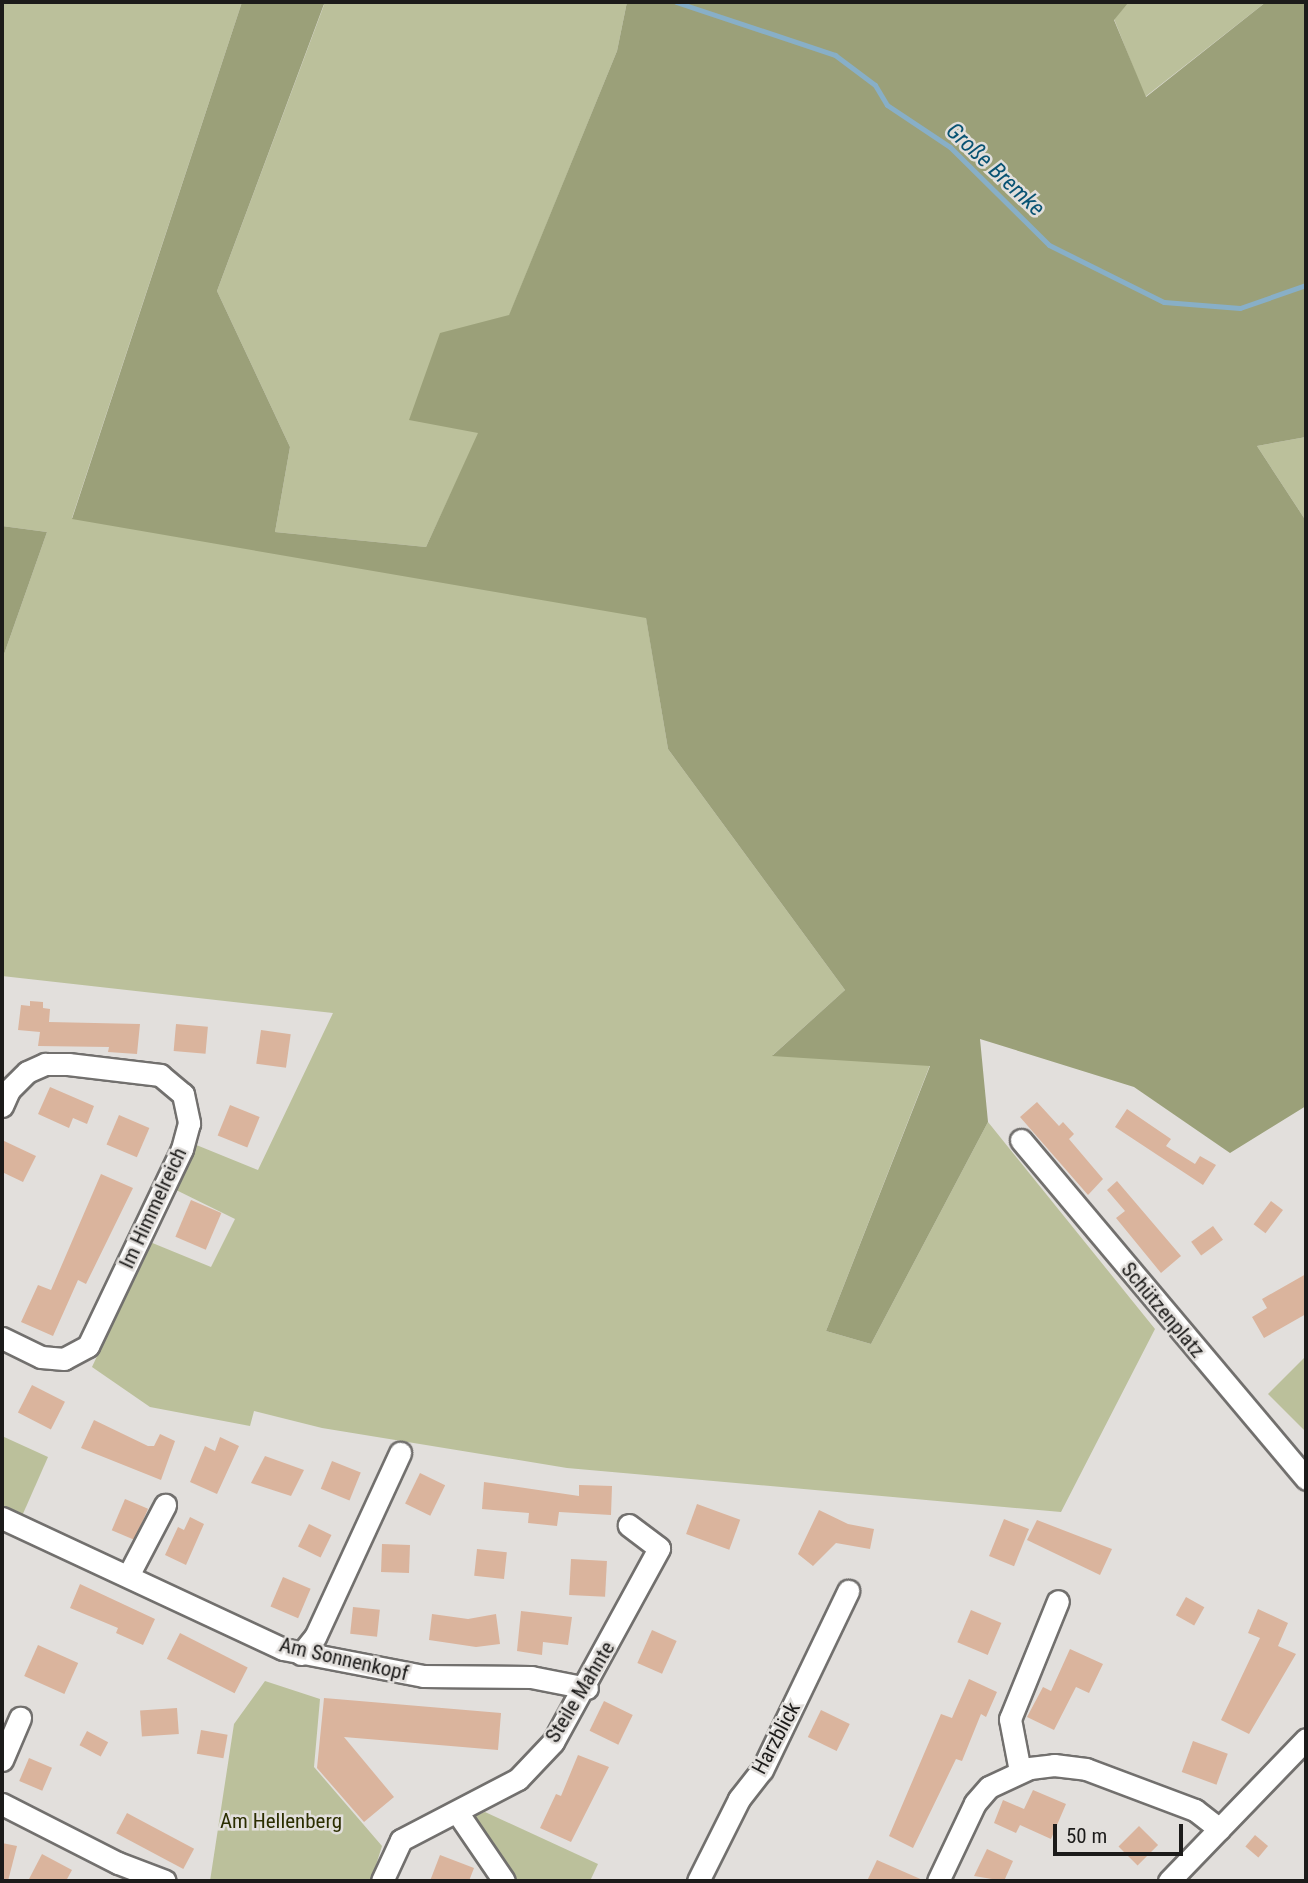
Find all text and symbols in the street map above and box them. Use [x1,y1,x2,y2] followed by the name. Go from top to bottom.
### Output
[940,117,1050,223] water label: Große Bremke
[114,1143,192,1273] street label: Im Himmelreich
[1116,1257,1210,1363] street label: Schützenplatz
[277,1632,411,1686] street label: Am Sonnenkopf
[540,1637,620,1747] street label: Steile Mahnte
[747,1698,805,1778] street label: Harzblick
[220,1808,342,1834] park label: Am Hellenberg
[1056,1810,1186,1854] scale bar
[1066,1824,1107,1848] text: 50 m

